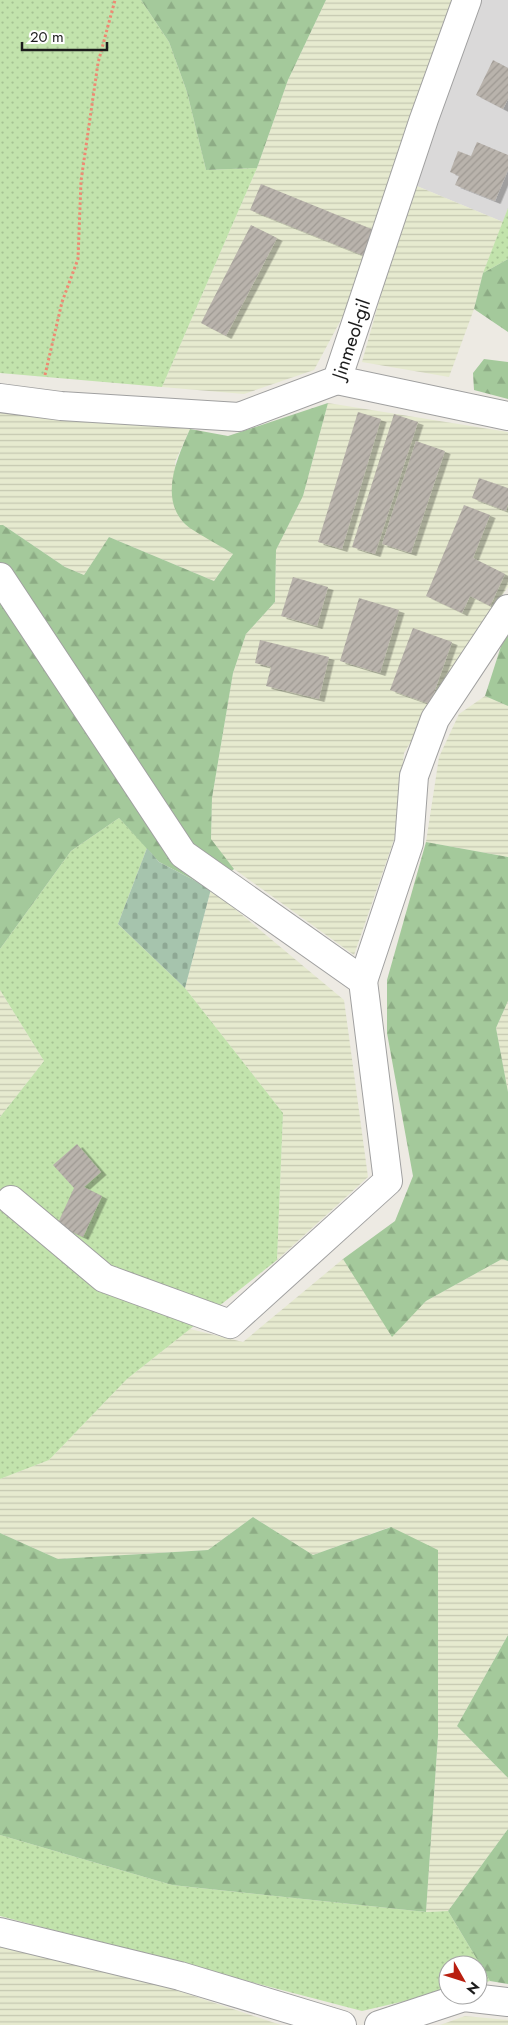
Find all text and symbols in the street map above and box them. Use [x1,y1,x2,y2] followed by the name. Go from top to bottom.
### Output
[22,20,108,52] scale bar
[30,26,64,48] text: 20 m
[324,295,377,386] street label: Jinmeol-gil
[438,1955,488,2005] north arrow
[462,1978,484,1999] text: N

